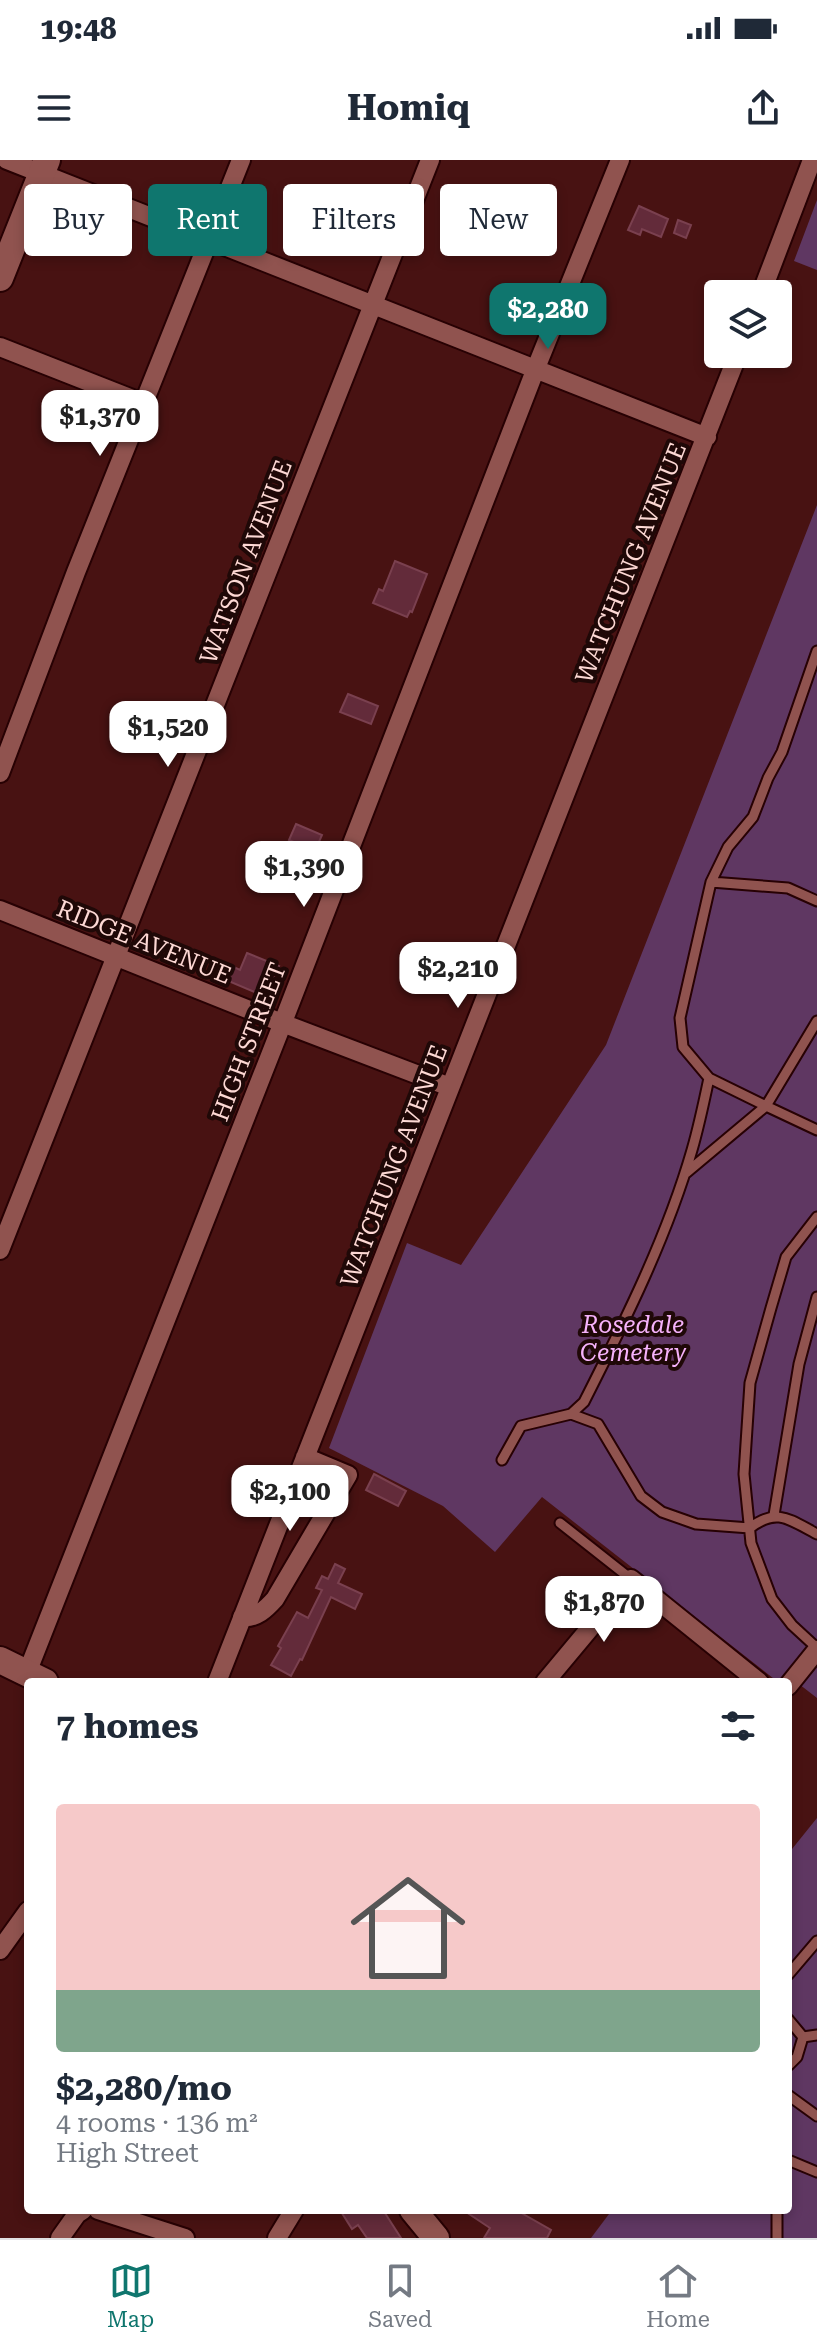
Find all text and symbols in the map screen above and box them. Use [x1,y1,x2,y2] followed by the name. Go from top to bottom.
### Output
[40,11,117,46] text: 19:48
[32,86,76,130] icon: menu
[741,86,785,130] icon: share
[347,87,470,129] text: Homiq
[24,184,132,256] chip: Buy
[148,184,267,256] chip: Rent
[283,184,424,256] chip: Filters
[440,184,557,256] chip: New
[704,280,792,368] map controls
[704,280,792,368] button: layers
[483,283,613,351] pin: $2,280
[507,294,589,324] text: $2,280
[35,390,165,458] pin: $1,370
[59,401,141,431] text: $1,370
[570,439,692,687] street label: WATCHUNG AVENUE
[194,456,298,668] street label: WATSON AVENUE
[103,701,233,769] pin: $1,520
[127,712,209,742] text: $1,520
[239,841,369,909] pin: $1,390
[263,852,345,882] text: $1,390
[53,894,235,990] street label: RIDGE AVENUE
[393,942,523,1010] pin: $2,210
[417,953,499,983] text: $2,210
[206,959,292,1125] street label: HIGH STREET
[335,1041,453,1291] street label: WATCHUNG AVENUE
[580,1311,687,1367] park label: Rosedale Cemetery
[225,1465,355,1533] pin: $2,100
[249,1476,331,1506] text: $2,100
[539,1576,669,1644] pin: $1,870
[563,1587,645,1617] text: $1,870
[716,1704,760,1748] icon: filters
[56,1706,199,1746] text: 7 homes
[336,1856,480,2000] icon: home
[56,2068,232,2108] text: $2,280/mo
[56,2108,258,2138] text: 4 rooms · 136 m²
[56,2138,199,2168] text: High Street
[107,2259,154,2332] tab: Map
[368,2259,432,2332] tab: Saved
[646,2259,710,2332] tab: Home

